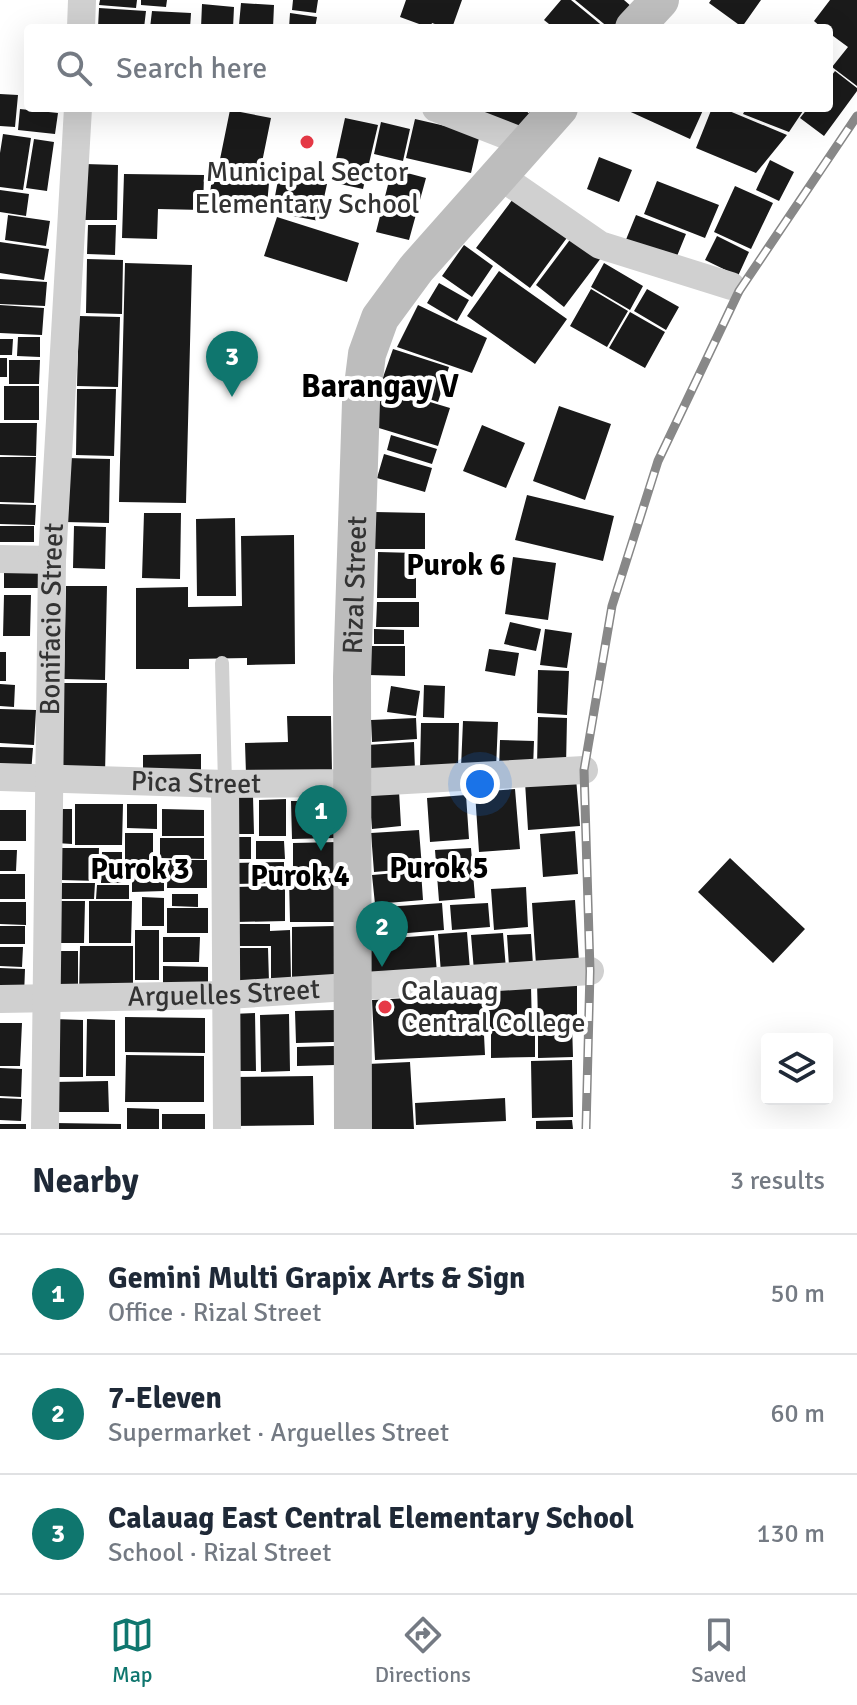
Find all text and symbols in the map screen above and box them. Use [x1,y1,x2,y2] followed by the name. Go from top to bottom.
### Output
[24,24,833,112] search box
[52,46,96,90] icon: search
[116,50,267,87] text: Search here
[298,133,316,151] marker: Municipal Sector Elementary School
[194,155,420,221] place label: Municipal Sector Elementary School
[206,331,258,397] pin: 3
[301,367,460,406] district label: Barangay V
[336,515,374,655] street label: Rizal Street
[33,522,71,716] street label: Bonifacio Street
[406,547,506,584] district label: Purok 6
[130,764,261,801] street label: Pica Street
[460,764,500,804] your location
[295,785,347,851] pin: 1
[389,850,489,887] district label: Purok 5
[90,851,190,888] district label: Purok 3
[250,858,350,895] district label: Purok 4
[356,901,408,967] pin: 2
[127,972,321,1014] street label: Arguelles Street
[401,974,585,1040] place label: Calauag Central College
[376,998,394,1016] marker: Calauag Central College
[761,1033,833,1105] map controls
[761,1033,833,1105] button: layers
[32,1160,139,1202] text: Nearby
[730,1165,825,1197] text: 3 results
[108,1260,525,1297] text: Gemini Multi Grapix Arts & Sign
[51,1278,65,1310] text: 1
[770,1278,825,1310] text: 50 m
[108,1297,321,1329] text: Office · Rizal Street
[108,1380,222,1417] text: 7-Eleven
[51,1398,65,1430] text: 2
[770,1398,825,1430] text: 60 m
[108,1417,449,1449] text: Supermarket · Arguelles Street
[108,1500,634,1537] text: Calauag East Central Elementary School
[51,1518,65,1550] text: 3
[756,1518,825,1550] text: 130 m
[108,1537,331,1569] text: School · Rizal Street
[110,1613,154,1688] tab: Map
[375,1613,471,1688] tab: Directions
[691,1613,747,1688] tab: Saved

